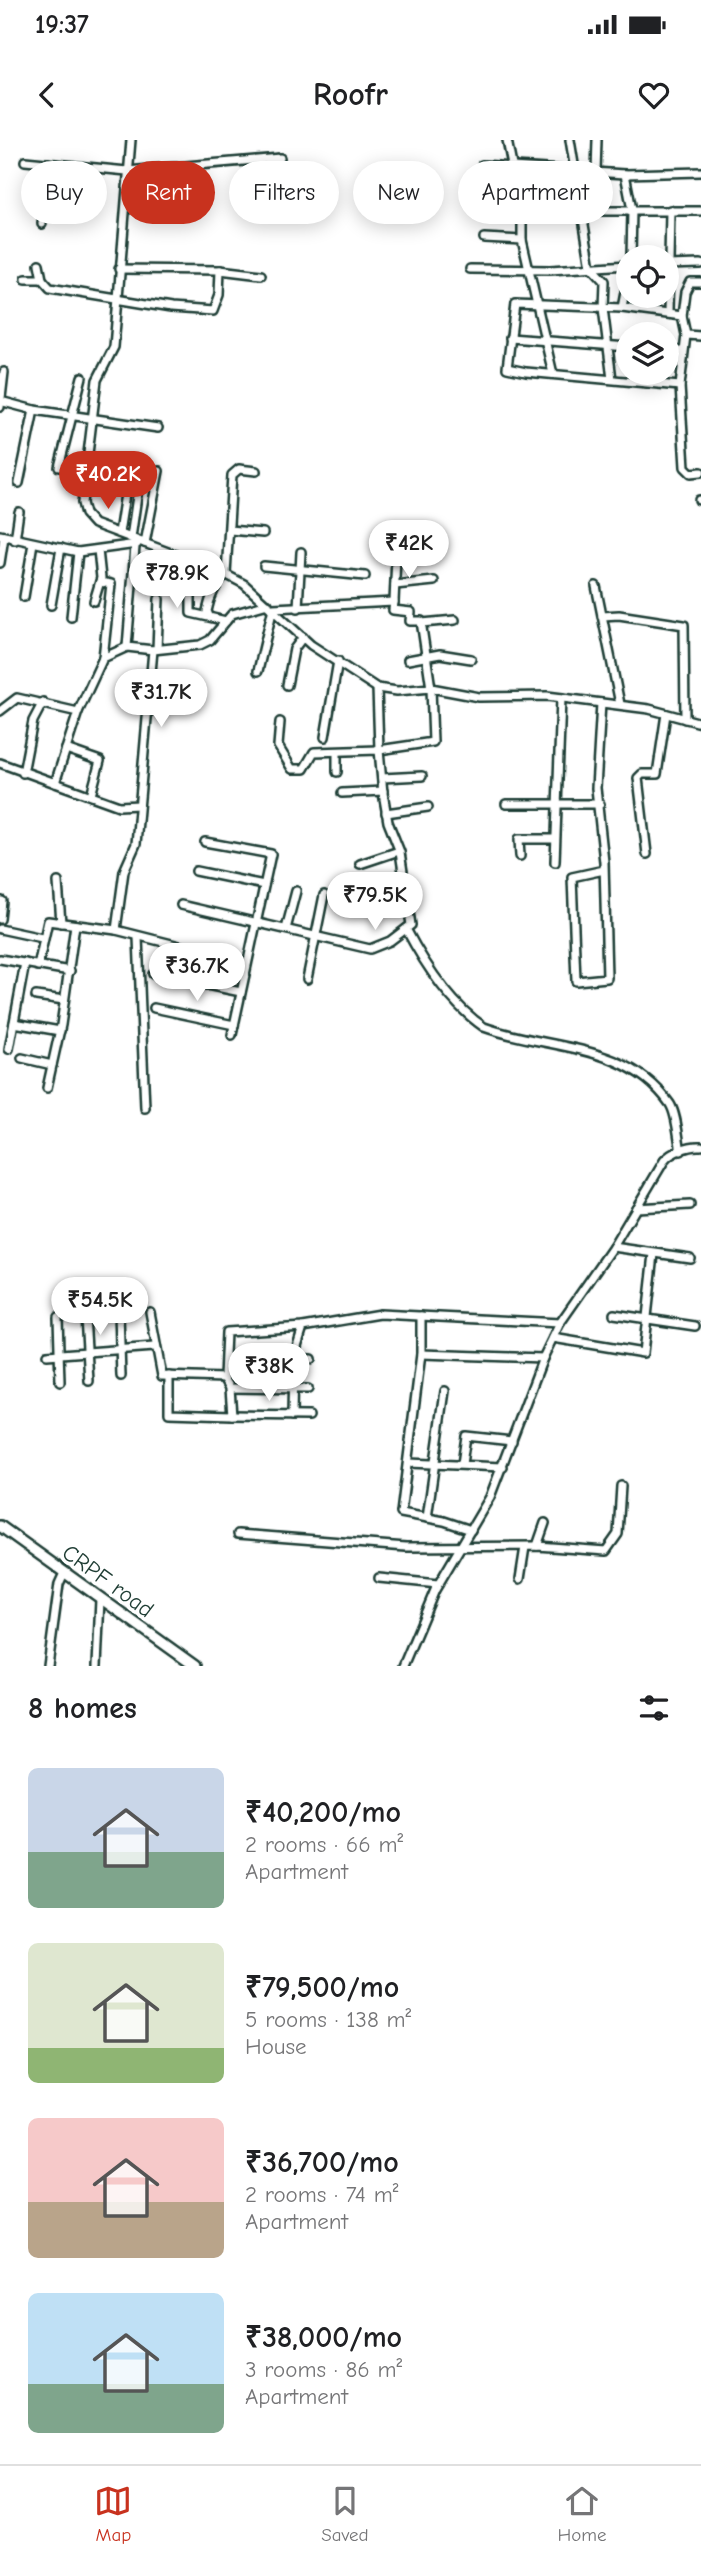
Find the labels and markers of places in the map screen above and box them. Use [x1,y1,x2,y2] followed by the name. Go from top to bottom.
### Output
[51,452,165,511] pin: ₹40.2K
[368,520,450,580] pin: ₹42K
[120,550,234,610] pin: ₹78.9K
[104,670,218,729] pin: ₹31.7K
[318,872,432,932] pin: ₹79.5K
[140,944,254,1003] pin: ₹36.7K
[43,1278,157,1337] pin: ₹54.5K
[228,1344,310,1403] pin: ₹38K

